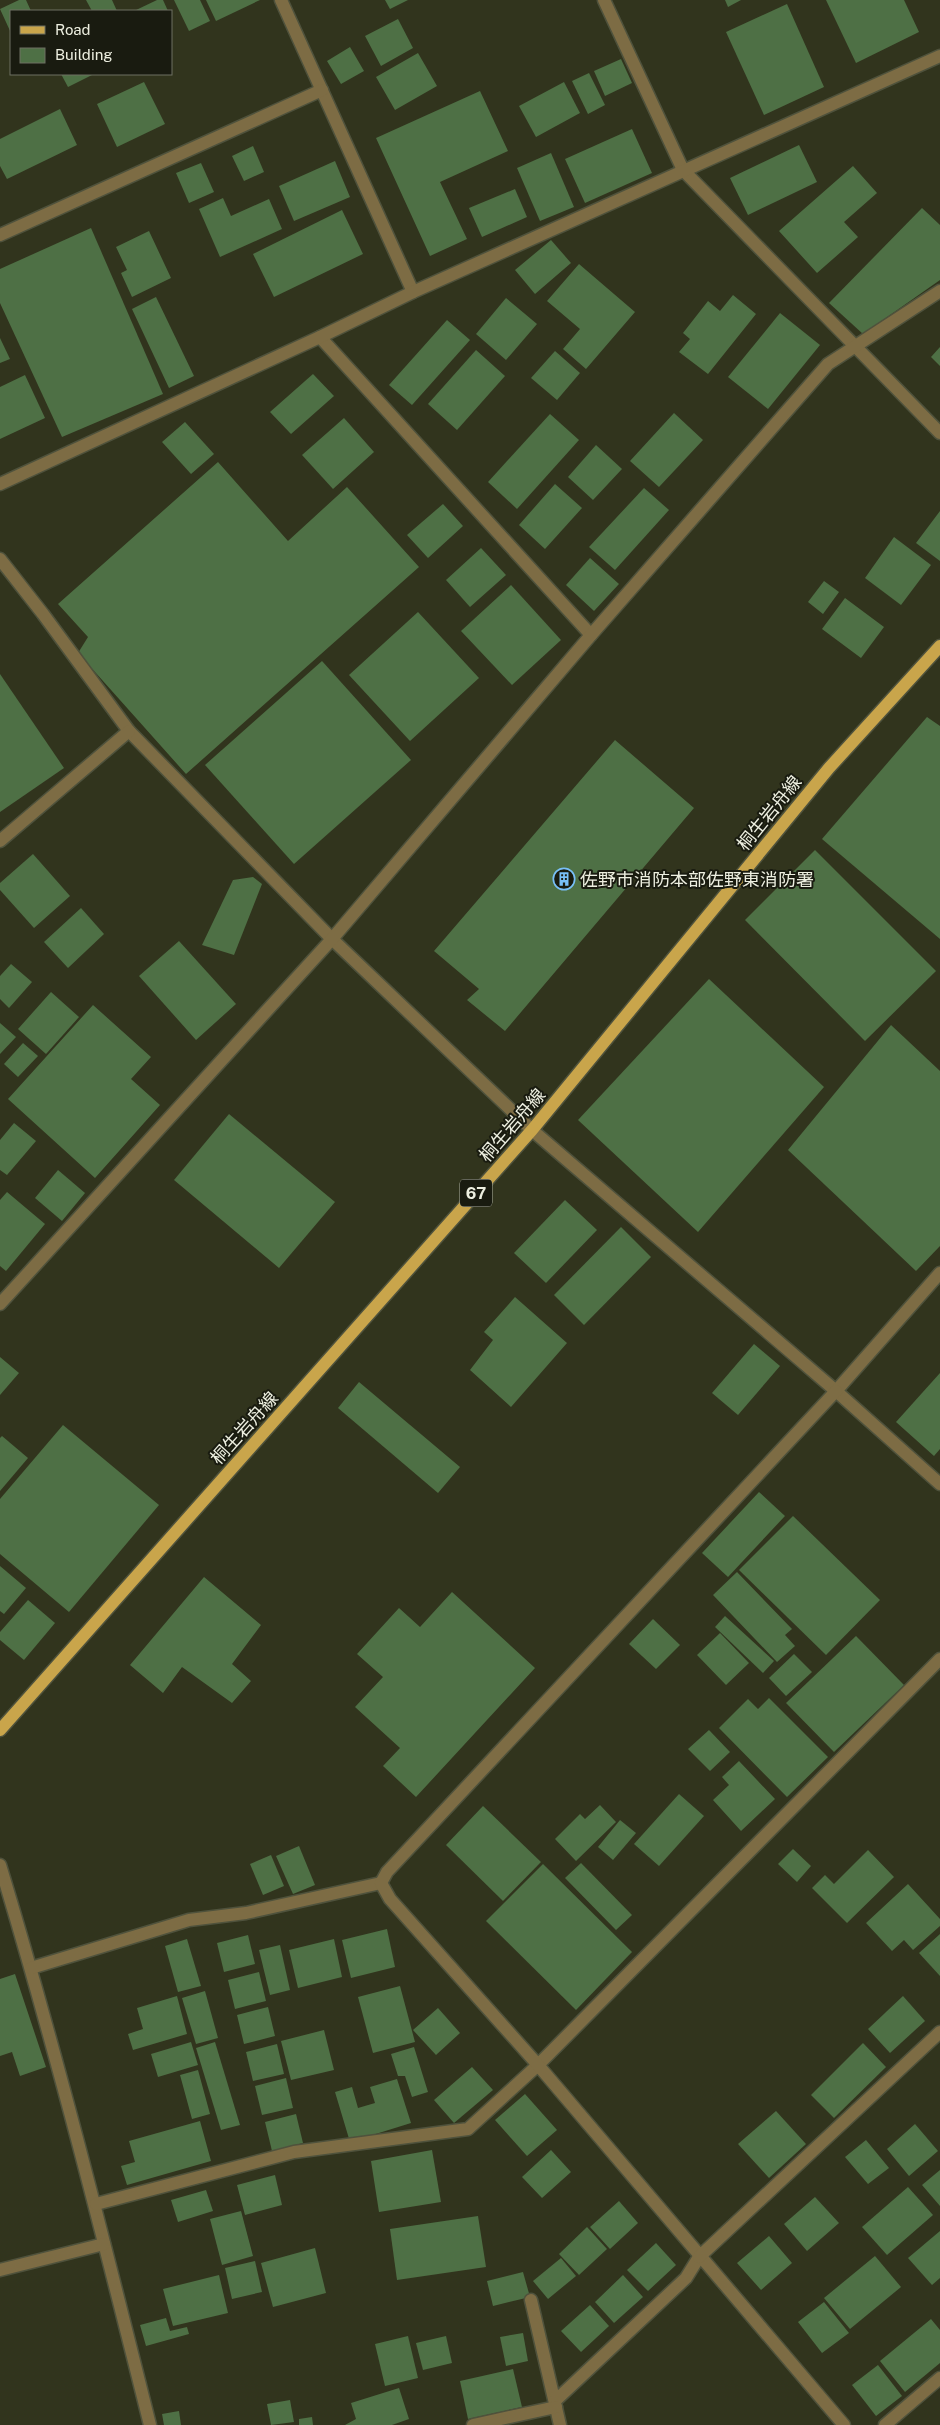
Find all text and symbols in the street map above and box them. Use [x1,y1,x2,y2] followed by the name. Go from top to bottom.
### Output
[10,10,172,75] legend
[55,21,91,38] text: Road
[55,46,113,63] text: Building
[733,771,805,855] street label: 桐生岩舟線
[552,867,576,891] building icon: 佐野市消防本部佐野東消防署
[580,869,814,890] place label: 佐野市消防本部佐野東消防署
[475,1084,549,1166] street label: 桐生岩舟線
[460,1180,492,1206] road number: 67
[206,1388,282,1468] street label: 桐生岩舟線

